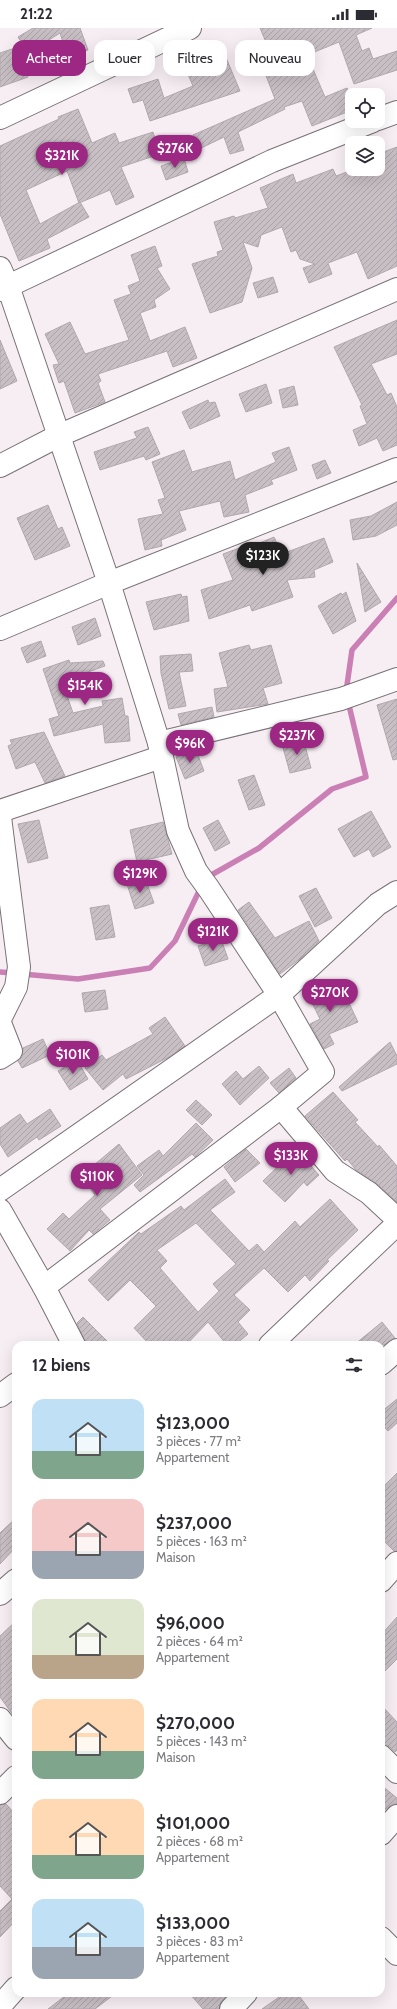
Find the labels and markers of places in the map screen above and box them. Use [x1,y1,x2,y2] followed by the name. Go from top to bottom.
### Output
[147,135,203,169] pin: $276K
[34,142,90,176] pin: $321K
[235,542,291,576] pin: $123K
[57,672,113,706] pin: $154K
[269,722,325,756] pin: $237K
[166,730,214,764] pin: $96K
[112,860,168,894] pin: $129K
[185,918,241,952] pin: $121K
[302,979,358,1013] pin: $270K
[45,1041,101,1075] pin: $101K
[263,1142,319,1176] pin: $133K
[69,1163,125,1197] pin: $110K

